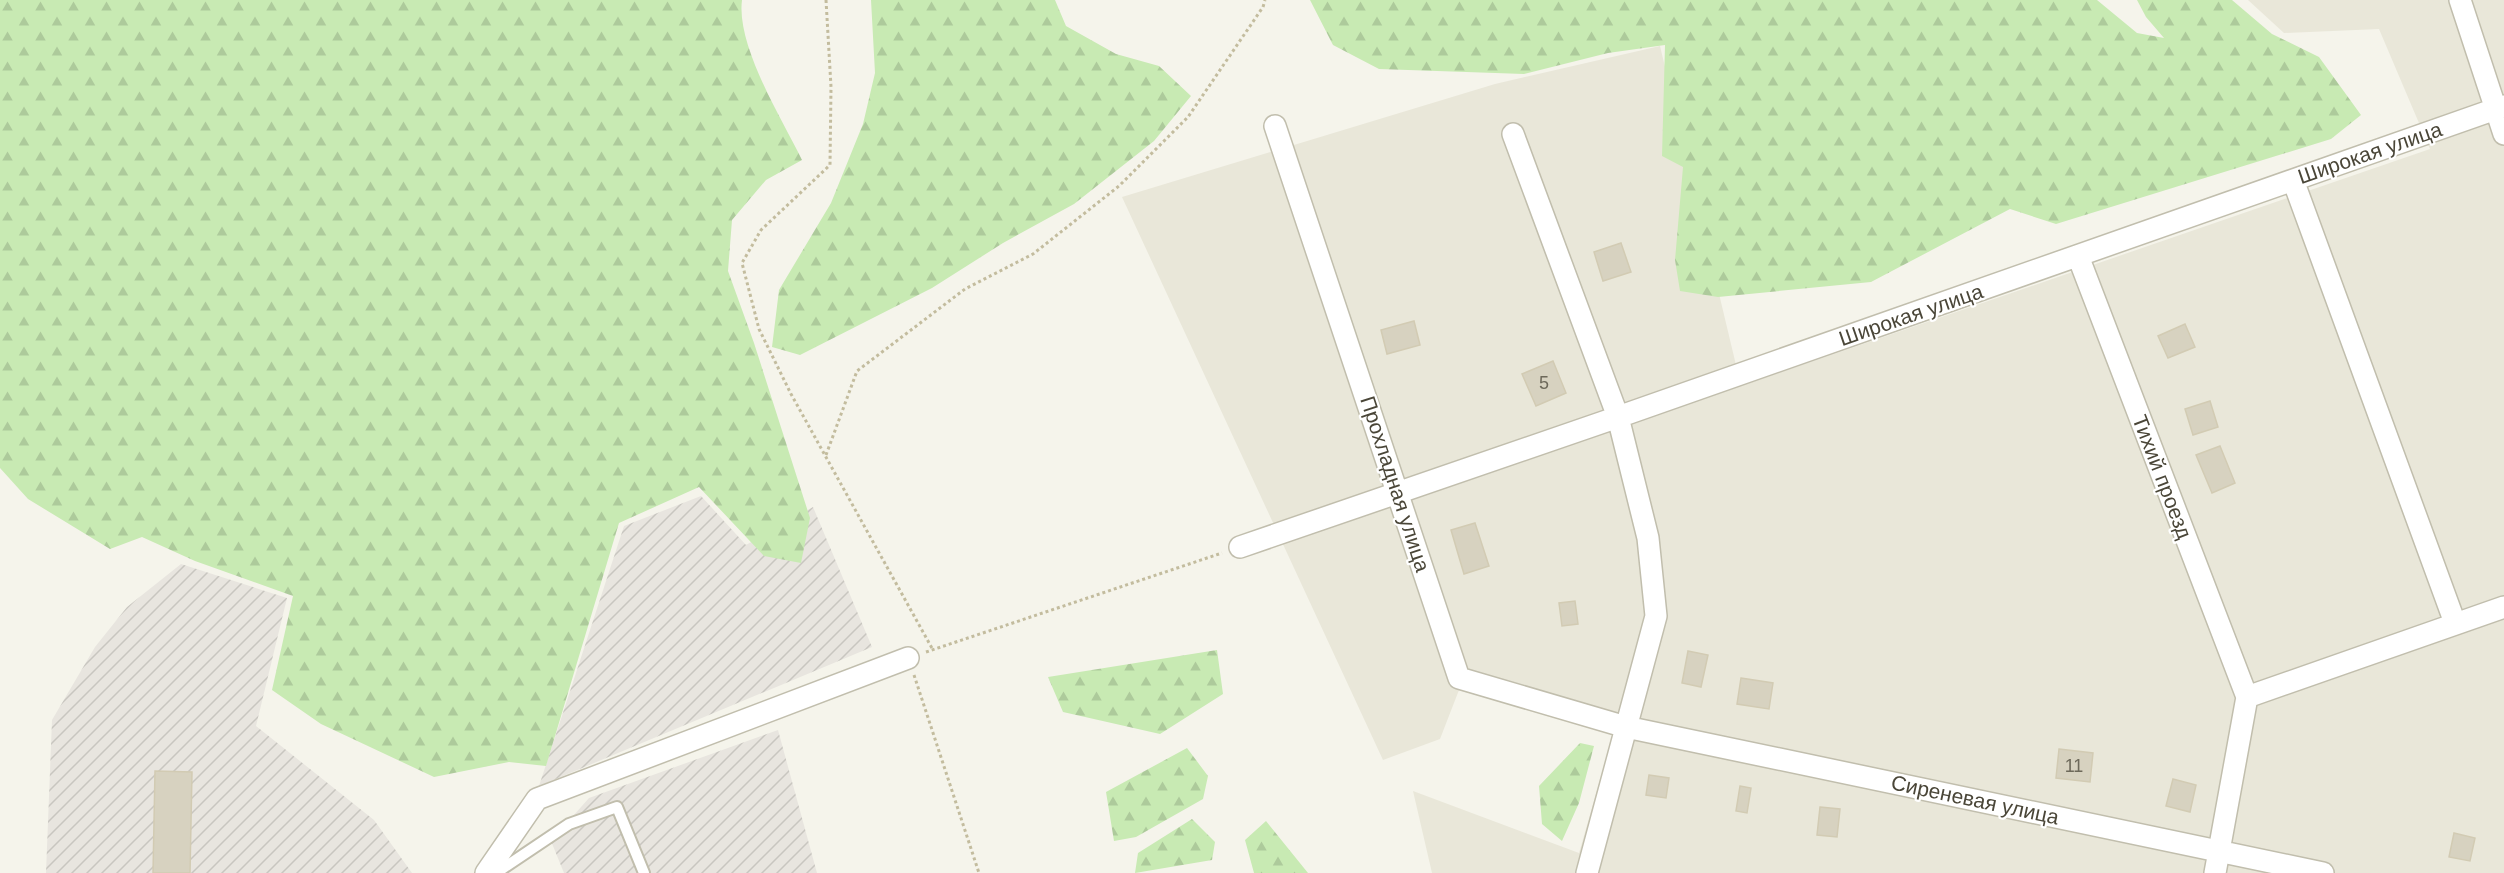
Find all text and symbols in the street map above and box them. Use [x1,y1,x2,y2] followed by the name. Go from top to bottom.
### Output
[2295,117,2445,188] street label: Широкая улица
[1836,279,1986,350] street label: Широкая улица
[1539,373,1549,393] house number: 5
[1356,393,1435,575] street label: Прохладная улица
[2128,412,2197,542] street label: Тихий проезд
[2065,756,2083,776] house number: 11
[1889,770,2061,829] street label: Сиреневая улица

